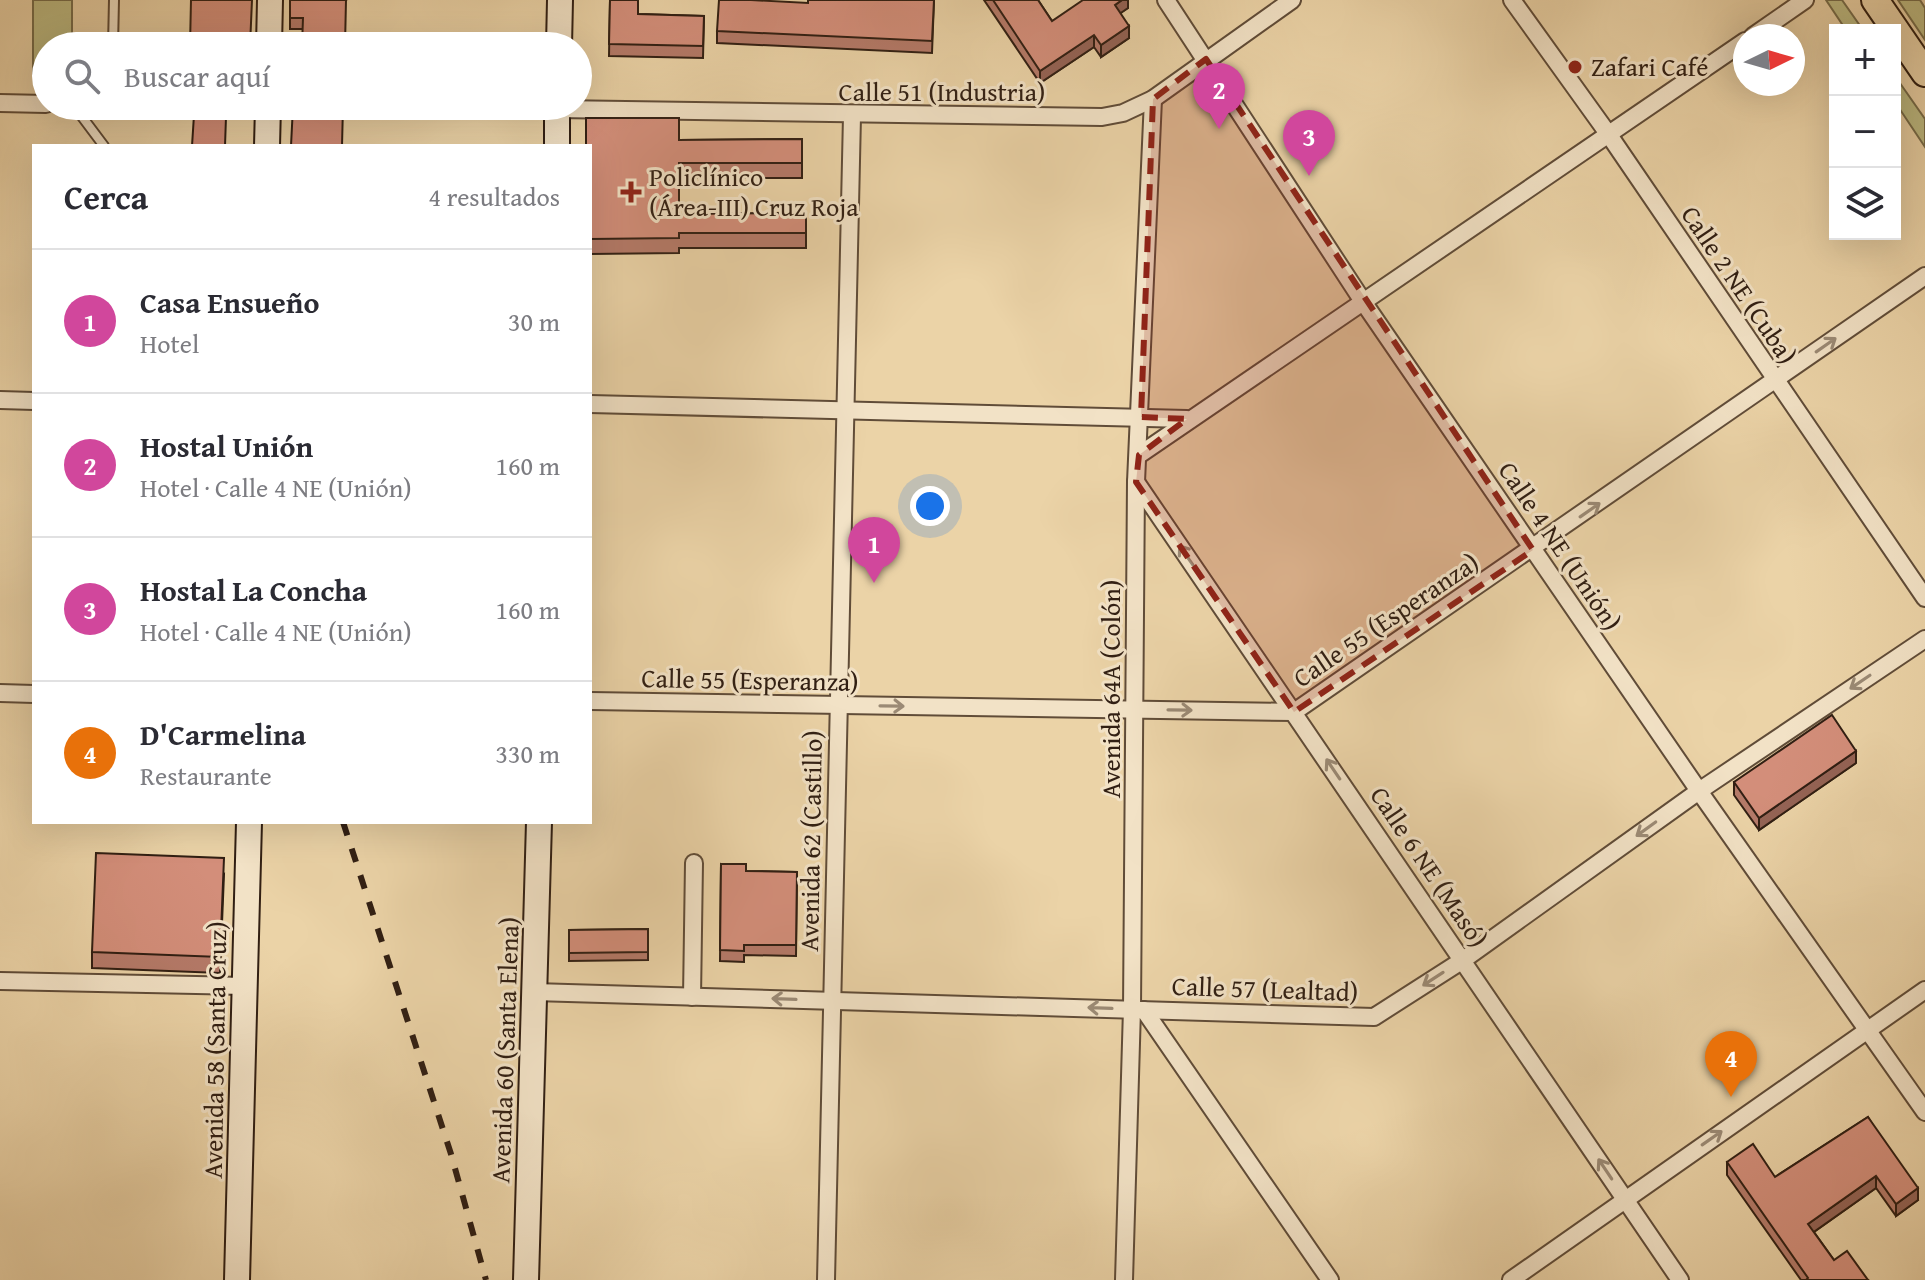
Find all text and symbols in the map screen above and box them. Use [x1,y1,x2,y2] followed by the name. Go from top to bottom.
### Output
[1733,24,1805,96] north arrow
[1829,24,1901,240] map controls
[1829,24,1901,96] button: +
[32,32,592,120] search box
[1591,47,1708,86] place label: Zafari Café
[60,54,104,98] icon: search
[124,54,270,98] text: Buscar aquí
[1566,58,1584,76] marker: Zafari Café
[1193,63,1245,129] pin: 2
[839,72,1045,111] street label: Calle 51 (Industria)
[1829,96,1901,168] button: −
[1283,110,1335,176] pin: 3
[649,157,859,226] place label: Policlínico (Área-III) Cruz Roja
[1829,168,1901,240] button: layers
[64,172,148,221] text: Cerca
[429,177,560,216] text: 4 resultados
[620,181,642,203] marker: Policlínico (Área-III) Cruz Roja
[1672,198,1807,372] street label: Calle 2 NE (Cuba)
[140,280,320,324] text: Casa Ensueño
[83,302,97,341] text: 1
[508,302,560,341] text: 30 m
[140,324,199,363] text: Hotel
[1815,337,1837,354] one-way arrow
[140,424,313,468] text: Hostal Unión
[83,446,97,485] text: 2
[495,446,560,485] text: 160 m
[1489,453,1632,638] street label: Calle 4 NE (Unión)
[140,468,412,507] text: Hotel · Calle 4 NE (Unión)
[910,486,950,526] your location
[1578,502,1600,518] one-way arrow
[848,517,900,583] pin: 1
[1285,543,1487,696] street label: Calle 55 (Esperanza)
[1178,544,1194,566] one-way arrow
[140,568,367,612] text: Hostal La Concha
[1091,580,1130,798] street label: Avenida 64A (Colón)
[83,590,97,629] text: 3
[495,590,560,629] text: 160 m
[140,612,412,651] text: Hotel · Calle 4 NE (Unión)
[641,658,859,701] street label: Calle 55 (Esperanza)
[1850,674,1872,690] one-way arrow
[878,698,905,713] one-way arrow
[1166,702,1193,718] one-way arrow
[140,712,306,756] text: D'Carmelina
[789,730,832,952] street label: Avenida 62 (Castillo)
[83,734,97,773] text: 4
[495,734,560,773] text: 330 m
[140,756,272,795] text: Restaurante
[1325,758,1341,780] one-way arrow
[1361,778,1498,955] street label: Calle 6 NE (Masó)
[1635,821,1657,837] one-way arrow
[480,916,529,1184] street label: Avenida 60 (Santa Elena)
[193,921,236,1179] street label: Avenida 58 (Santa Cruz)
[1171,966,1359,1011] street label: Calle 57 (Lealtad)
[1423,970,1445,987] one-way arrow
[771,992,798,1007] one-way arrow
[1087,1001,1114,1016] one-way arrow
[1705,1031,1757,1097] pin: 4
[1701,1130,1723,1146] one-way arrow
[1597,1159,1613,1181] one-way arrow

